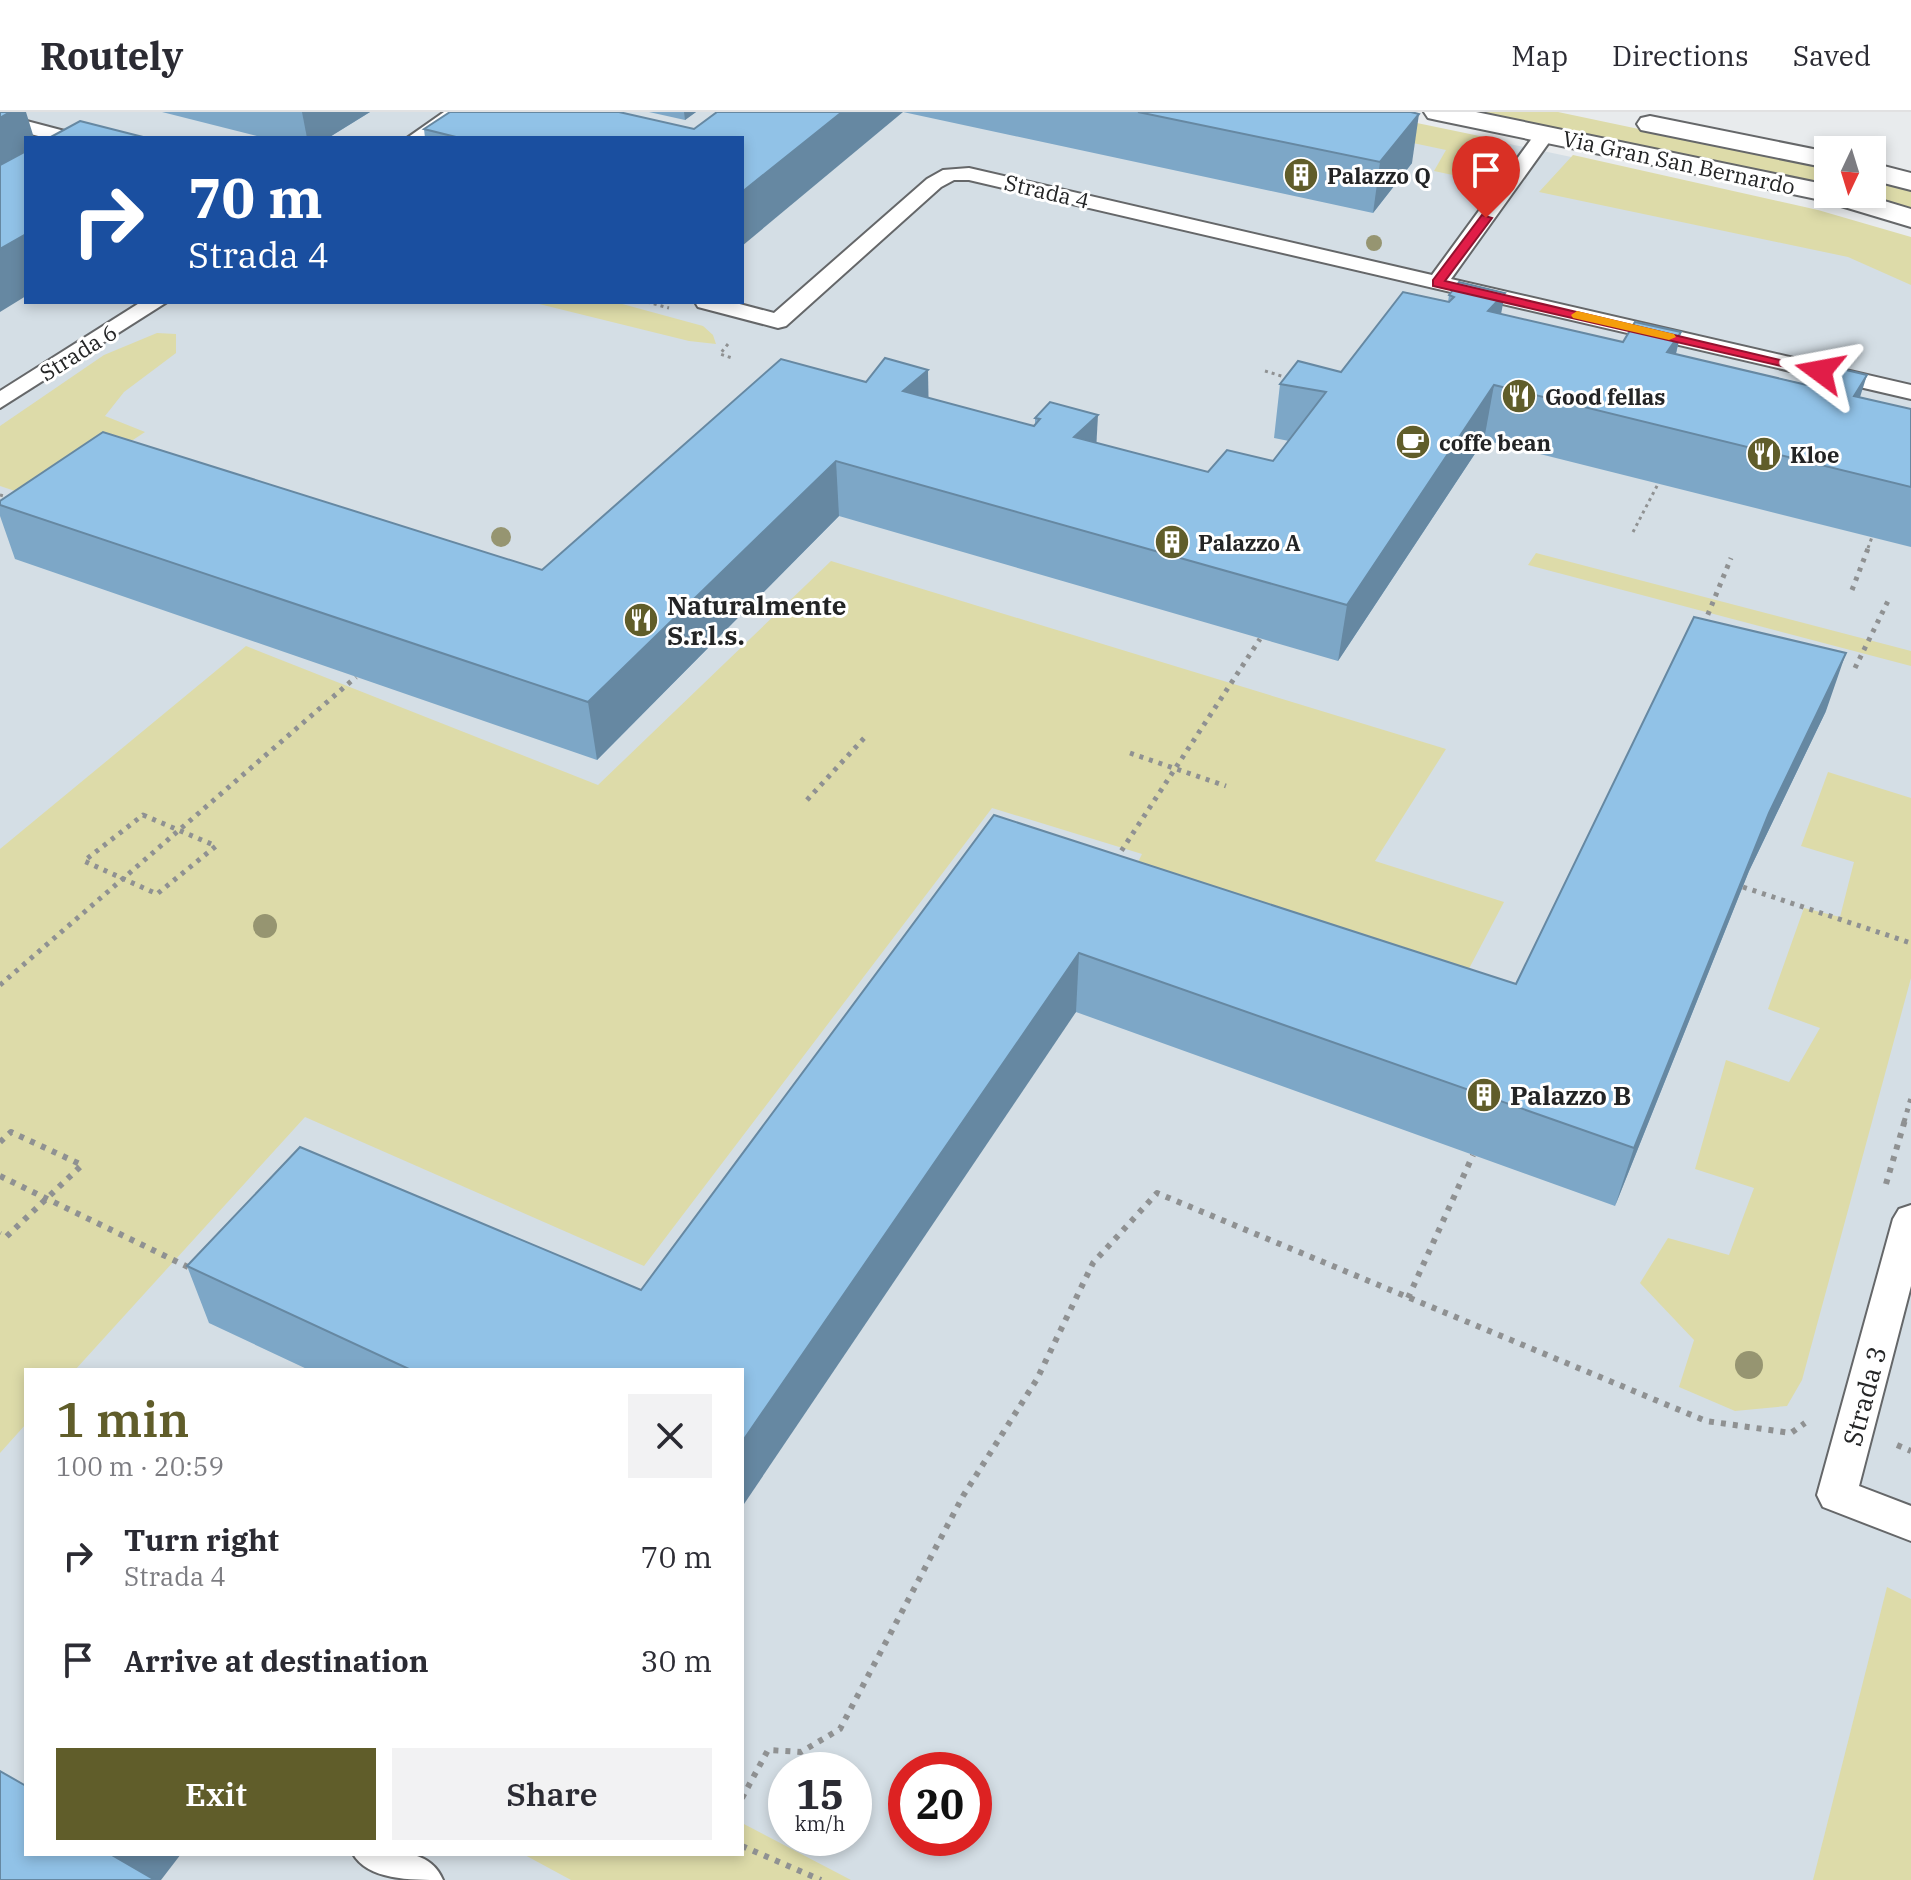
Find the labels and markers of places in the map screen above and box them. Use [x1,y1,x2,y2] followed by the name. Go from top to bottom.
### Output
[1452,136,1520,218] pin
[1282,156,1320,194] building icon: Palazzo Q
[1327,161,1431,190] place label: Palazzo Q
[1500,377,1538,415] restaurant icon: Good fellas
[1545,382,1666,411] place label: Good fellas
[1394,423,1432,461] cafe icon: coffe bean
[1439,428,1551,457] place label: coffe bean
[1745,435,1783,473] restaurant icon: Kloe
[1790,440,1840,469] place label: Kloe
[1153,523,1191,561] building icon: Palazzo A
[1198,528,1301,557] place label: Palazzo A
[667,588,846,652] place label: Naturalmente S.r.l.s.
[622,601,660,639] restaurant icon: Naturalmente S.r.l.s.
[1465,1076,1503,1114] building icon: Palazzo B
[1510,1078,1631,1112] place label: Palazzo B

